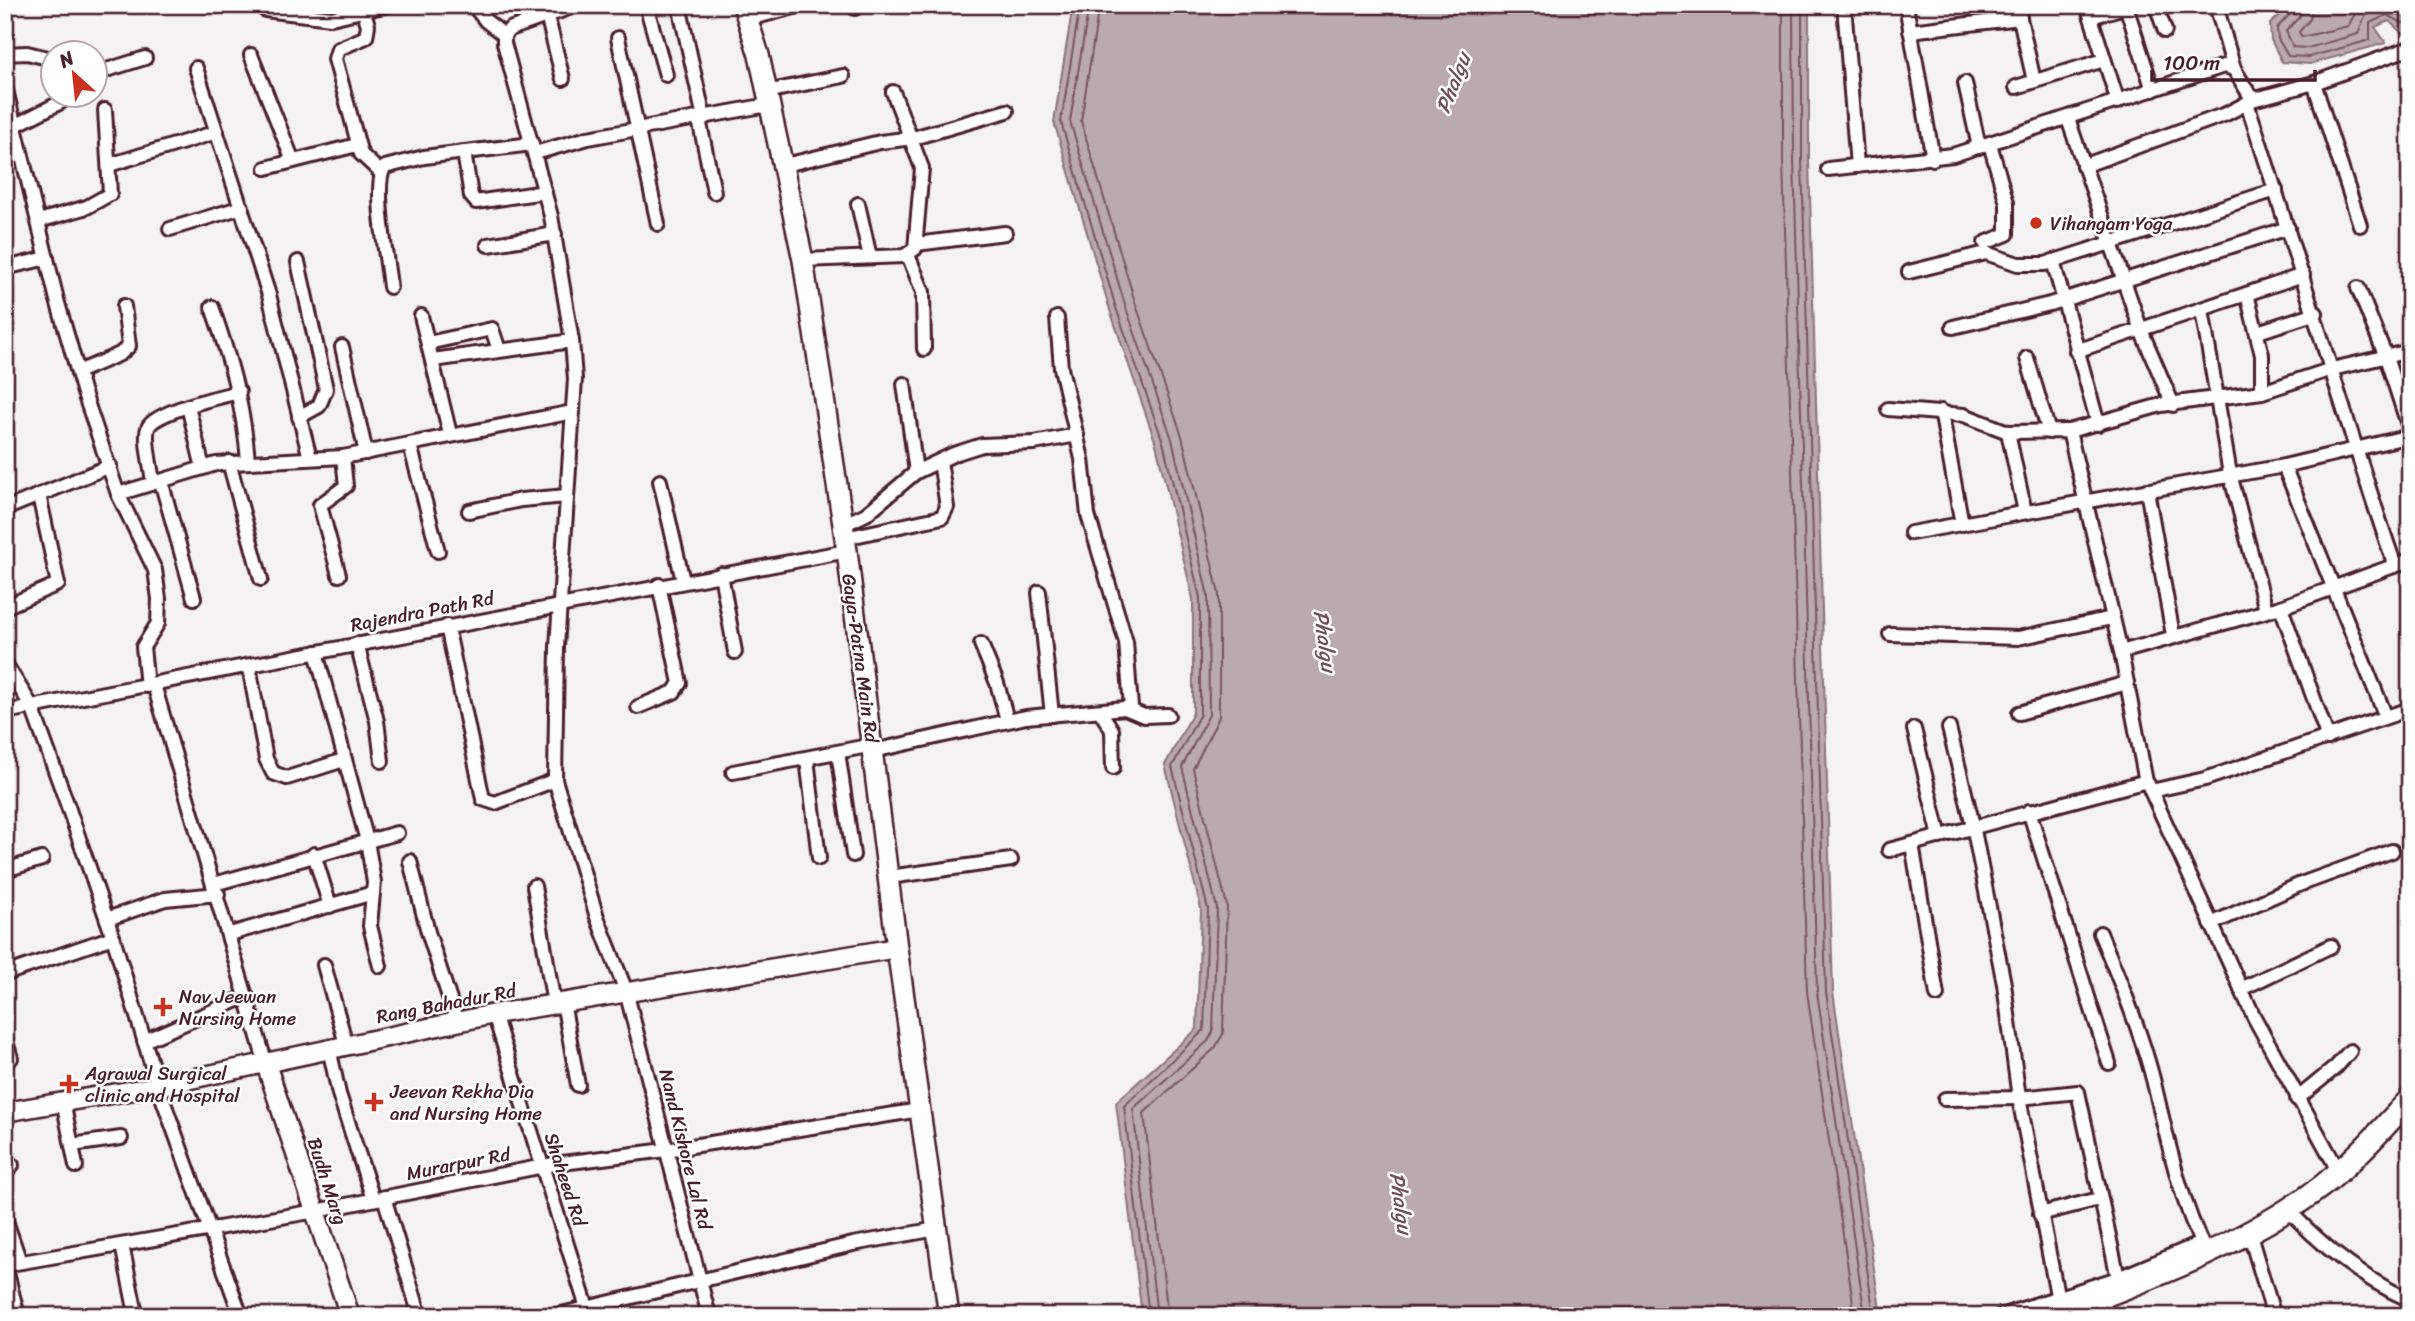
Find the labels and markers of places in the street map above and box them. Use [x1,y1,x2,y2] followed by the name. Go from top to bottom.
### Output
[2050,207,2173,240] place label: Vihangam Yoga
[2028,215,2044,231] marker: Vihangam Yoga
[179,980,296,1035] place label: Nav Jeewan Nursing Home
[153,997,173,1017] marker: Nav Jeewan Nursing Home
[84,1057,240,1112] place label: Agrawal Surgical clinic and Hospital
[59,1074,79,1094] marker: Agrawal Surgical clinic and Hospital
[389,1075,542,1130] place label: Jeevan Rekha Dia and Nursing Home
[364,1092,384,1112] marker: Jeevan Rekha Dia and Nursing Home

